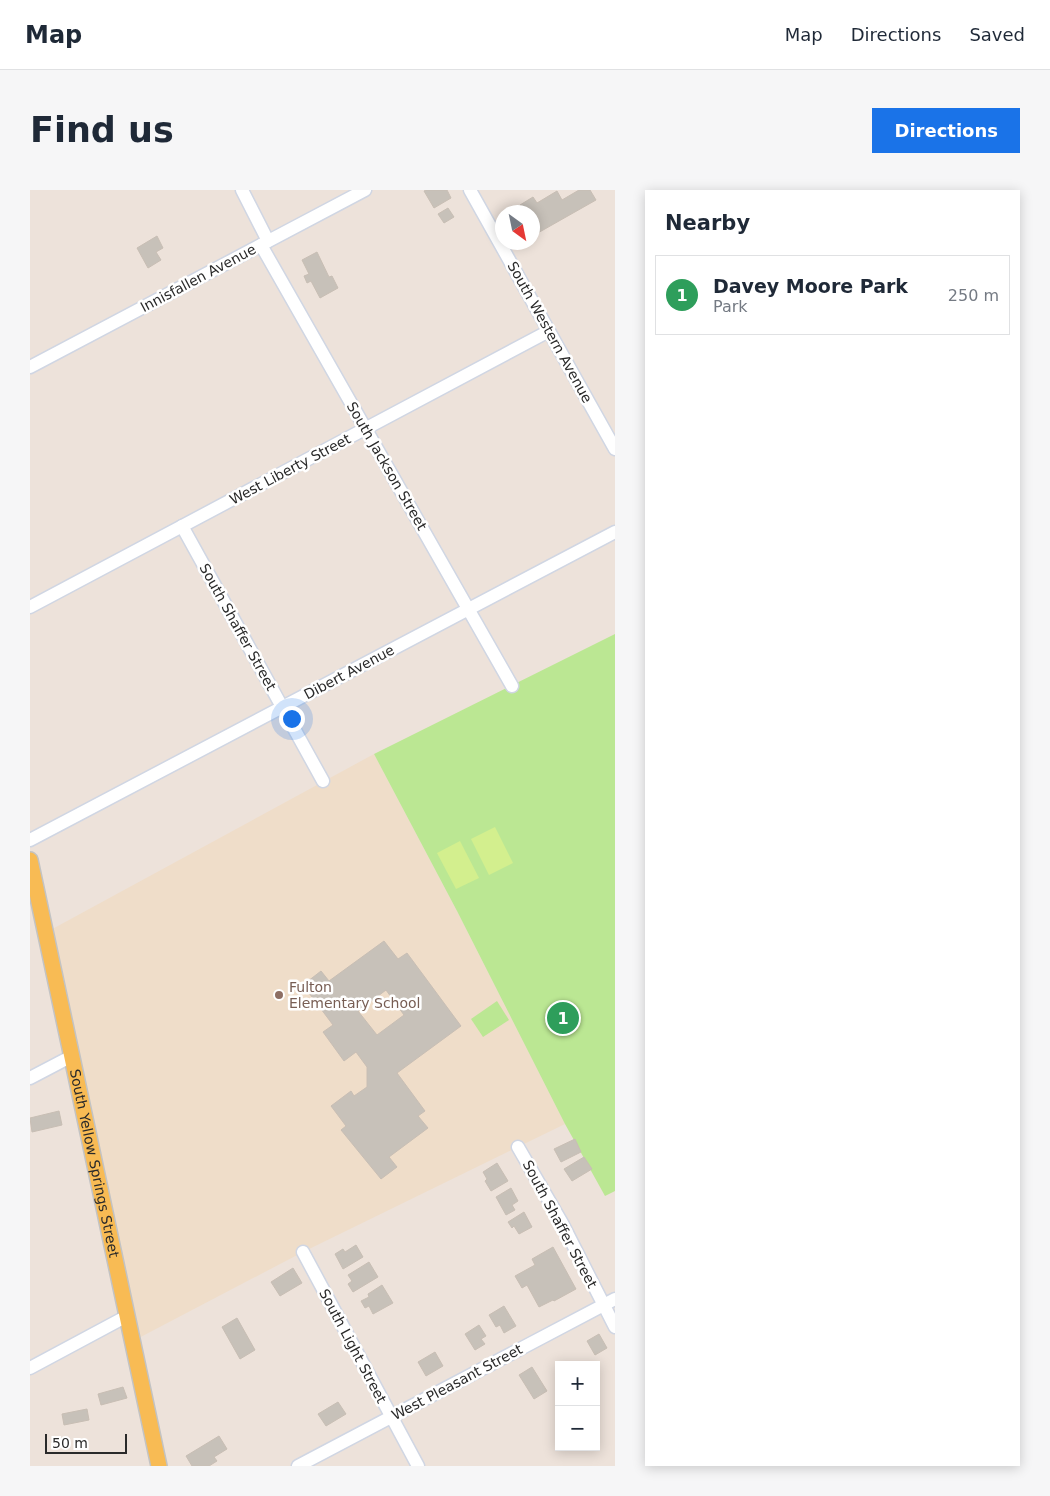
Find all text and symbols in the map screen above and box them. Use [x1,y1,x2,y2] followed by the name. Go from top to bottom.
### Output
[25,21,82,49] text: Map
[785,24,823,45] text: Map
[851,24,941,45] text: Directions
[969,24,1025,45] text: Saved
[872,108,1020,153] button: Directions
[30,110,174,150] text: Find us
[495,205,540,250] north arrow
[665,211,750,235] text: Nearby
[138,241,258,315] street label: Innisfallen Avenue
[504,259,596,405] street label: South Western Avenue
[713,275,908,297] text: Davey Moore Park
[676,286,688,305] text: 1
[948,286,999,305] text: 250 m
[713,297,748,316] text: Park
[344,399,431,533] street label: South Jackson Street
[227,430,354,508] street label: West Liberty Street
[196,561,280,694] street label: South Shaffer Street
[301,641,397,703] street label: Dibert Avenue
[279,706,305,732] your location
[289,979,421,1011] place label: Fulton Elementary School
[273,989,285,1001] marker: Fulton Elementary School
[547,999,579,1037] pin: 1
[67,1067,122,1259] street label: South Yellow Springs Street
[519,1157,601,1291] street label: South Shaffer Street
[316,1286,390,1406] street label: South Light Street
[389,1341,525,1423] street label: West Pleasant Street
[555,1361,600,1451] map controls
[555,1361,600,1406] button: +
[555,1406,600,1451] button: −
[45,1431,128,1454] scale bar
[52,1435,88,1451] text: 50 m

